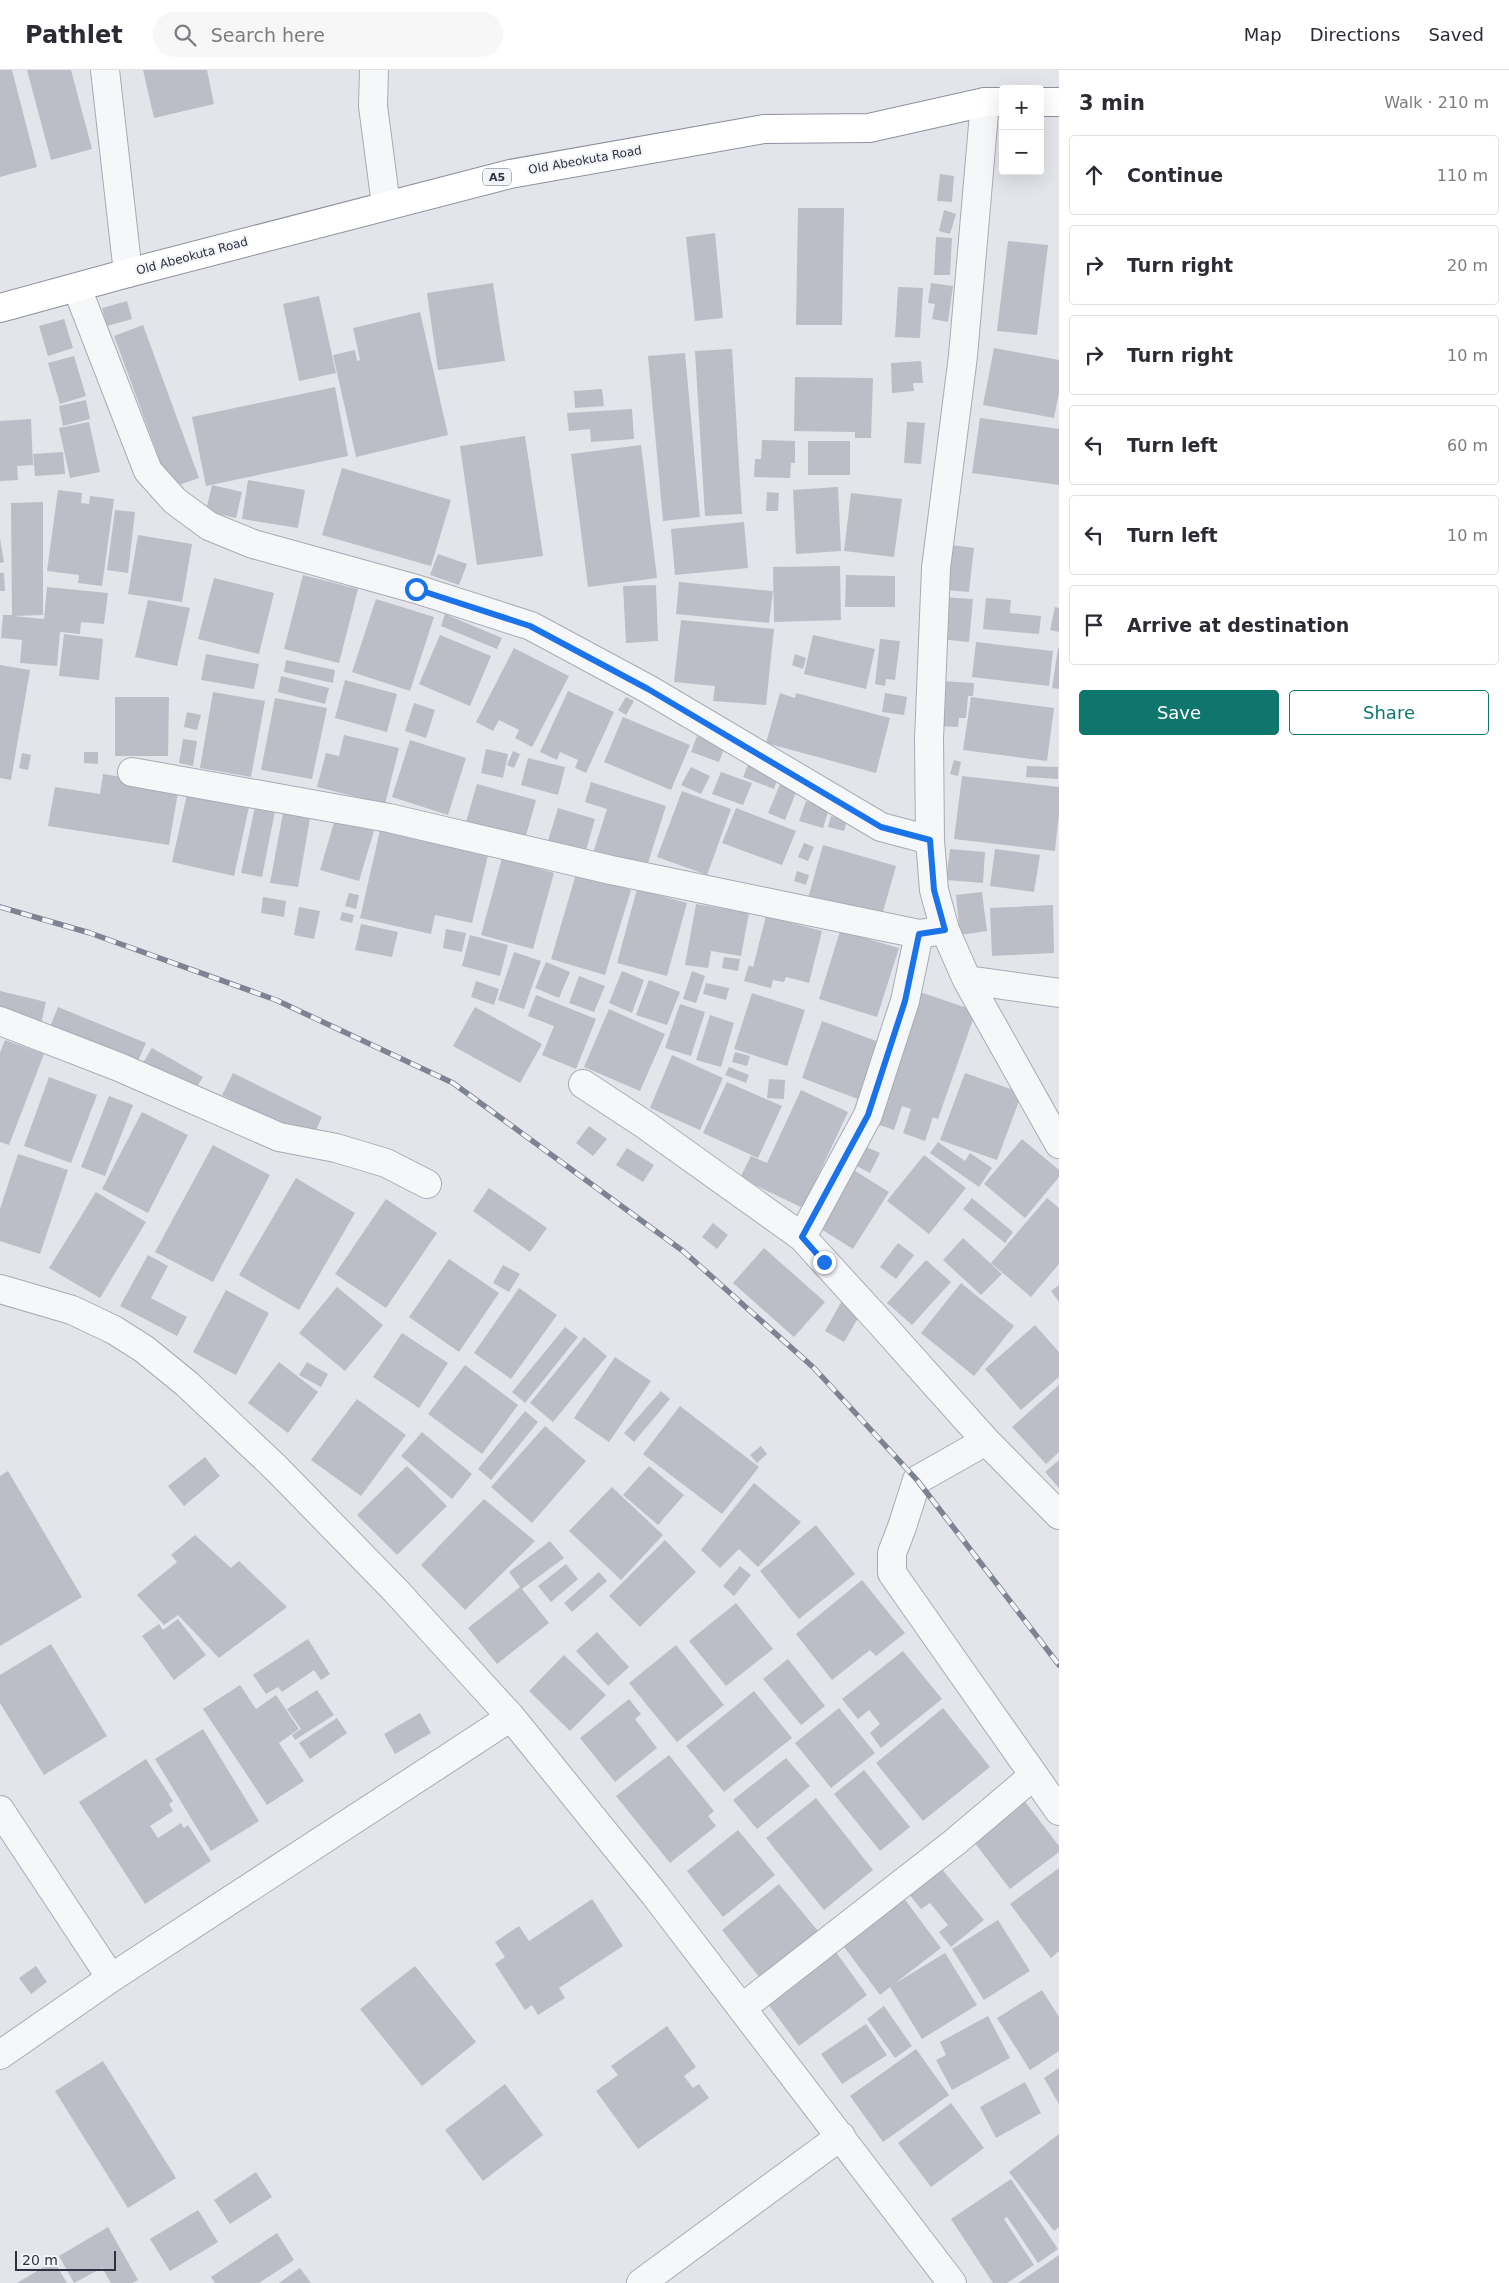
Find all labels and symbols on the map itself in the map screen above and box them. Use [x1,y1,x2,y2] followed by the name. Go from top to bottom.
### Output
[527,143,643,177] street label: Old Abeokuta Road
[483,168,511,185] road number: A5
[135,234,249,278] street label: Old Abeokuta Road
[405,578,428,601] route start
[813,1251,836,1274] route end
[15,2248,116,2271] scale bar

